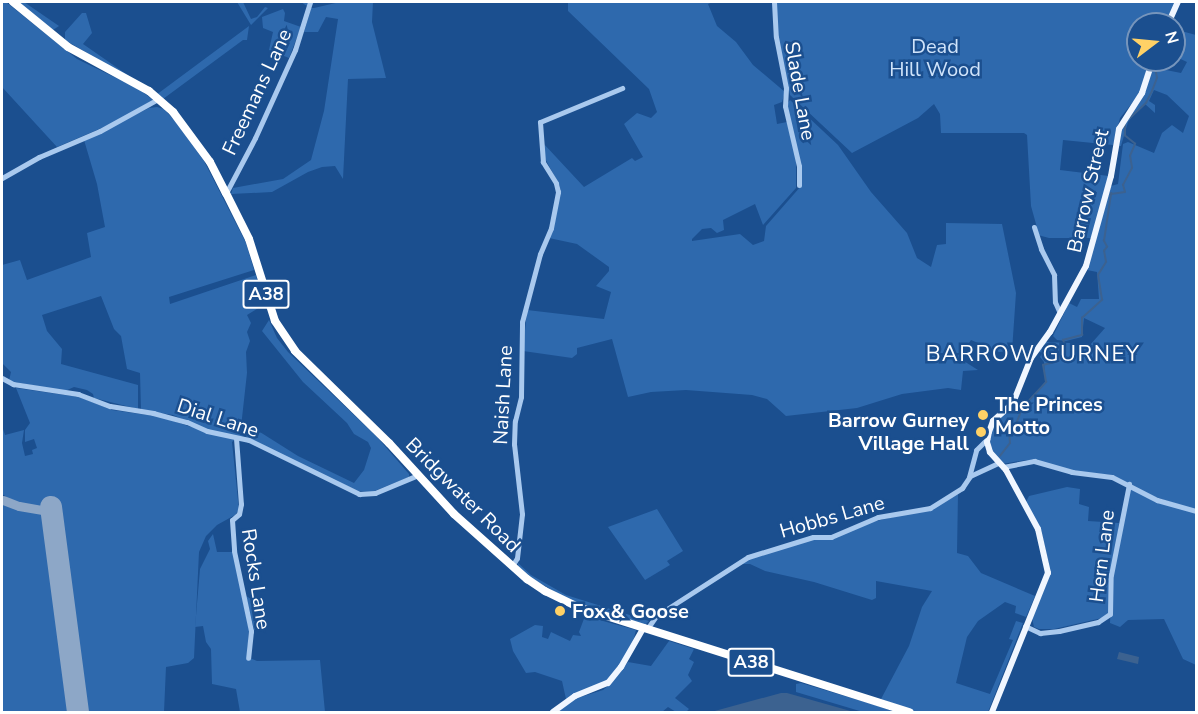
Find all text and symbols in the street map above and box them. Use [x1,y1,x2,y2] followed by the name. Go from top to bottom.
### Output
[1126,12,1186,72] north arrow
[217,25,297,159] street label: Freemans Lane
[1159,29,1184,46] text: N
[889,34,981,81] park label: Dead Hill Wood
[780,40,820,142] street label: Slade Lane
[1062,127,1114,255] street label: Barrow Street
[242,279,290,309] road number: A38
[926,342,1140,368] district label: BARROW GURNEY
[488,345,518,445] street label: Naish Lane
[995,392,1103,439] place label: The Princes Motto
[174,394,262,442] street label: Dial Lane
[828,408,969,455] place label: Barrow Gurney Village Hall
[976,408,990,422] marker: The Princes Motto
[974,425,988,439] marker: Barrow Gurney Village Hall
[401,433,525,557] street label: Bridgwater Road
[777,491,887,543] street label: Hobbs Lane
[1084,508,1120,604] street label: Hern Lane
[236,527,276,631] street label: Rocks Lane
[572,599,689,623] place label: Fox & Goose
[553,604,567,618] marker: Fox & Goose
[727,647,775,677] road number: A38

